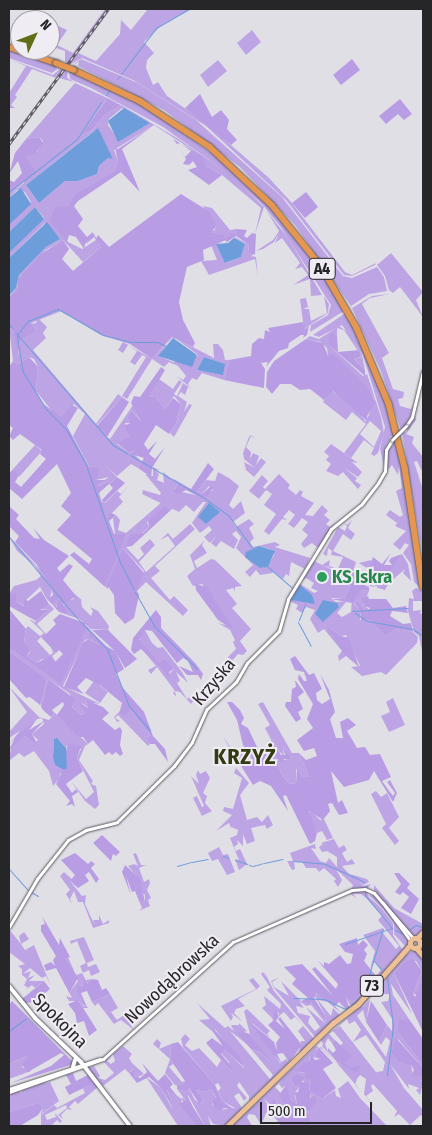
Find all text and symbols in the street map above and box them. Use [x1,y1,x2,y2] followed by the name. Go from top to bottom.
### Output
[10,10,60,60] north arrow
[37,16,55,34] text: N
[308,255,336,282] road number: A4
[332,566,392,588] place label: KS Iskra
[316,571,328,583] marker: KS Iskra
[188,654,240,710] street label: Krzyska
[213,744,277,770] district label: KRZYŻ
[120,930,224,1028] street label: Nowodąbrowska
[360,972,384,999] road number: 73
[28,989,92,1053] street label: Spokojna
[262,1092,374,1124] scale bar
[268,1102,306,1120] text: 500 m

